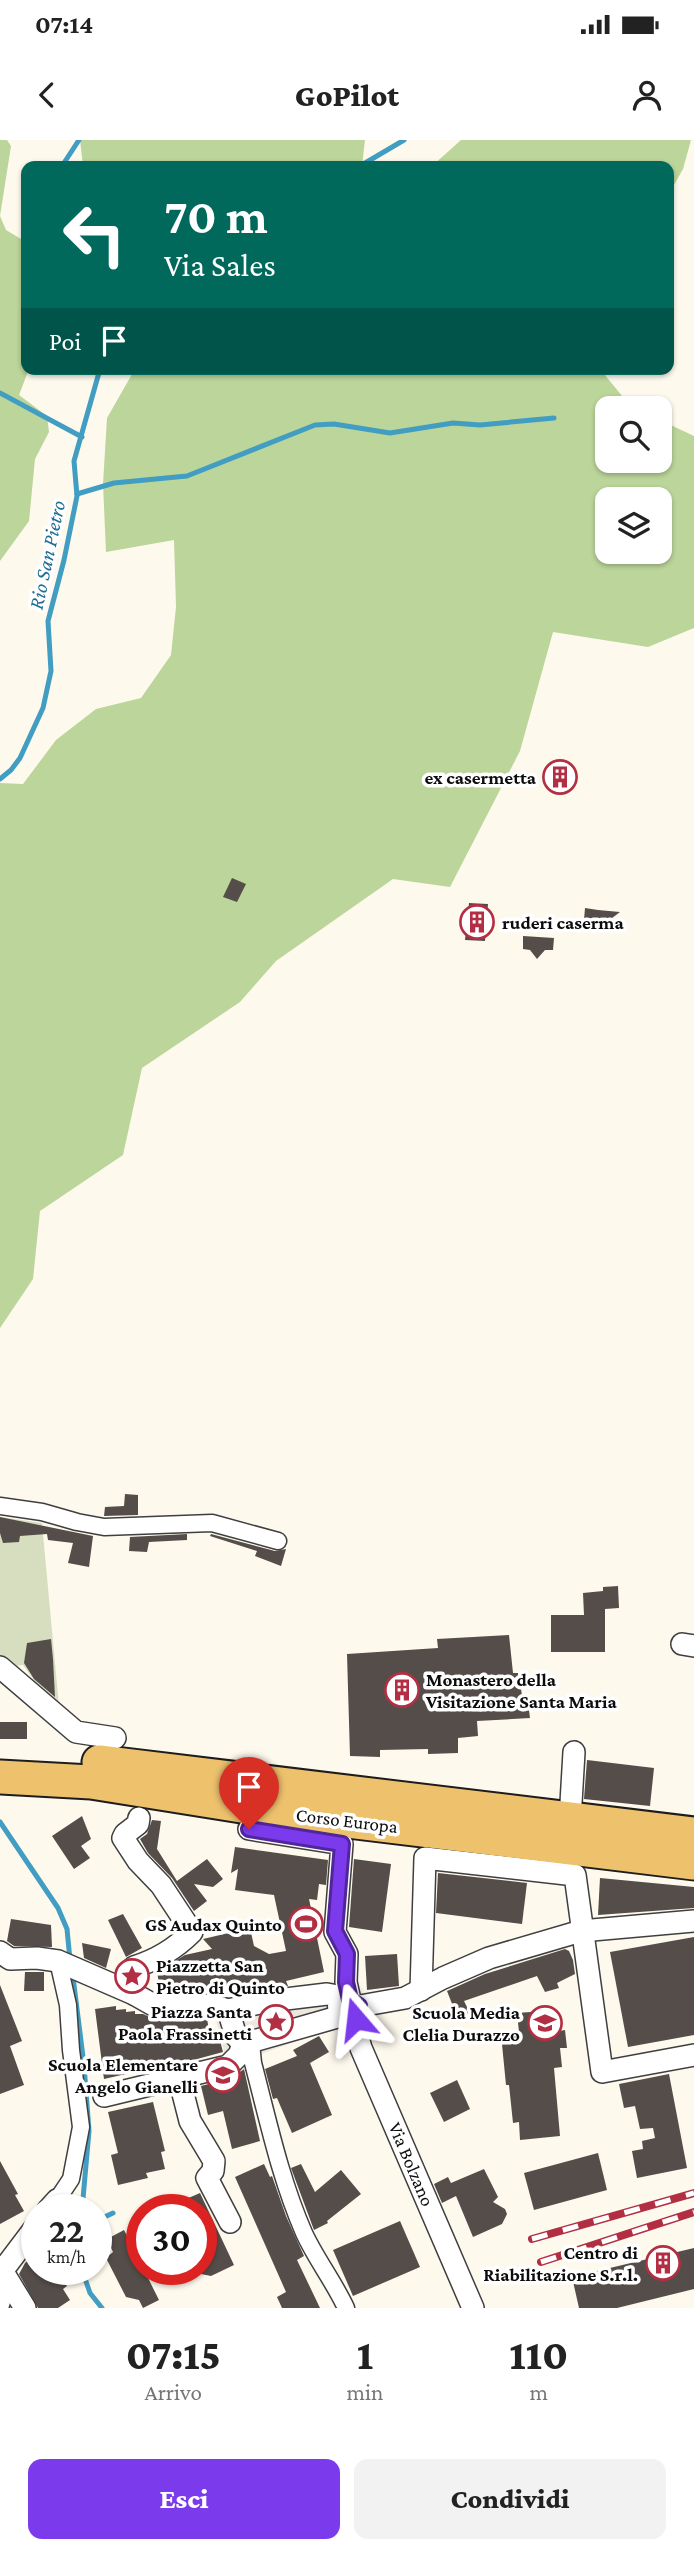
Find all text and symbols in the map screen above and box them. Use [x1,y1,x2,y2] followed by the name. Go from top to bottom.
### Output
[35,10,93,39] text: 07:14
[28,76,66,114] icon: back
[628,76,666,114] icon: person
[295,77,399,113] text: GoPilot
[49,189,140,280] icon: left
[164,189,268,244] text: 70 m
[164,247,276,283] text: Via Sales
[95,322,133,360] icon: arrive
[49,327,81,356] text: Poi
[595,396,672,564] map controls
[595,396,672,473] button: search
[595,487,672,564] button: layers
[24,498,70,612] water label: Rio San Pietro
[541,758,579,796] building icon: ex casermetta
[424,767,537,788] place label: ex casermetta
[458,903,496,941] building icon: ruderi caserma
[502,912,624,933] place label: ruderi caserma
[425,1669,617,1712] place label: Monastero della Visitazione Santa Maria
[383,1671,421,1709] building icon: Monastero della Visitazione Santa Maria
[219,1757,279,1829] pin
[230,1768,268,1806] icon: arrive
[295,1804,399,1837] street label: Corso Europa
[287,1905,325,1943] sports icon: GS Audax Quinto
[145,1914,282,1935] place label: GS Audax Quinto
[156,1955,285,1998] place label: Piazzetta San Pietro di Quinto
[113,1957,151,1995] place icon: Piazzetta San Pietro di Quinto
[319,1982,393,2056] position arrow
[118,2001,253,2044] place label: Piazza Santa Paola Frassinetti
[402,2002,521,2045] place label: Scuola Media Clelia Durazzo
[257,2003,295,2041] place icon: Piazza Santa Paola Frassinetti
[526,2004,564,2042] school or university icon: Scuola Media Clelia Durazzo
[48,2054,198,2097] place label: Scuola Elementare Angelo Gianelli
[204,2056,242,2094] school or university icon: Scuola Elementare Angelo Gianelli
[384,2119,439,2209] street label: Via Bolzano
[126,2194,217,2285] speed limit sign: 30
[49,2211,84,2250] text: 22
[483,2242,638,2285] place label: Centro di Riabilitazione S.r.l.
[644,2244,682,2282] building icon: Centro di Riabilitazione S.r.l.
[47,2247,86,2267] text: km/h
[126,2331,221,2378] text: 07:15
[357,2331,373,2378] text: 1
[509,2331,568,2378] text: 110
[145,2379,202,2405] text: Arrivo
[347,2379,383,2405] text: min
[529,2379,548,2405] text: m
[28,2459,340,2539] button: Esci
[354,2459,666,2539] button: Condividi

